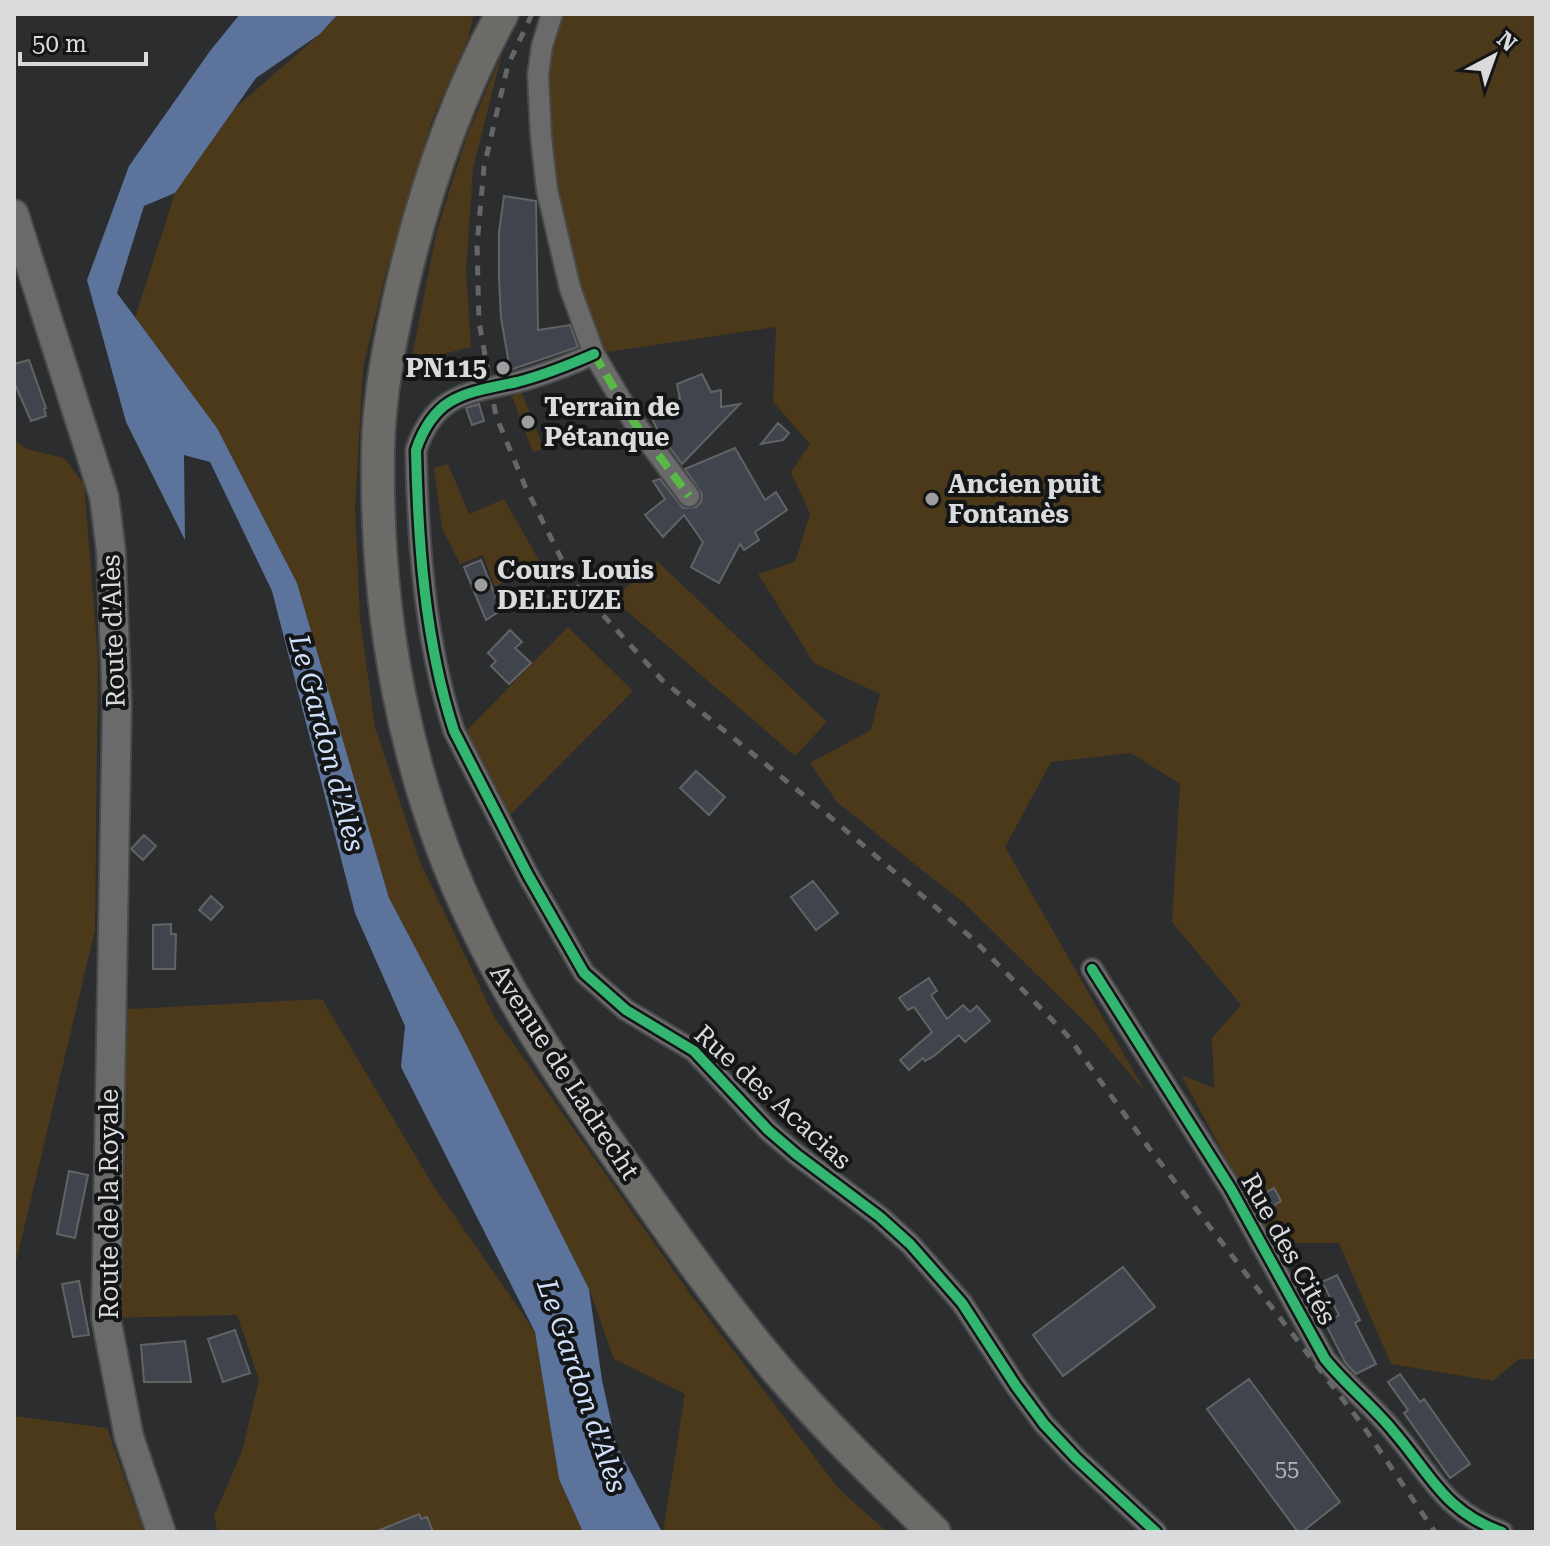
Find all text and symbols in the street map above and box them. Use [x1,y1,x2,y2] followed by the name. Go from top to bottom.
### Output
[20,16,146,66] scale bar
[1454,16,1534,96] north arrow
[1492,26,1521,56] text: N
[32,30,87,58] text: 50 m
[405,353,487,383] place label: PN115
[494,359,512,377] marker: PN115
[544,392,680,452] place label: Terrain de Pétanque
[519,413,537,431] marker: Terrain de Pétanque
[948,469,1101,529] place label: Ancien puit Fontanès
[923,490,941,508] marker: Ancien puit Fontanès
[95,554,131,708] street label: Route d'Alès
[497,555,654,615] place label: Cours Louis DELEUZE
[472,576,490,594] marker: Cours Louis DELEUZE
[282,630,372,855] water label: Le Gardon d'Alès
[484,959,646,1185] street label: Avenue de Ladrecht
[689,1019,857,1175] street label: Rue des Acacias
[94,1089,124,1319] street label: Route de la Royale
[1235,1168,1343,1330] street label: Rue des Cités
[530,1274,634,1497] water label: Le Gardon d'Alès
[1275,1456,1299,1481] house number: 55

